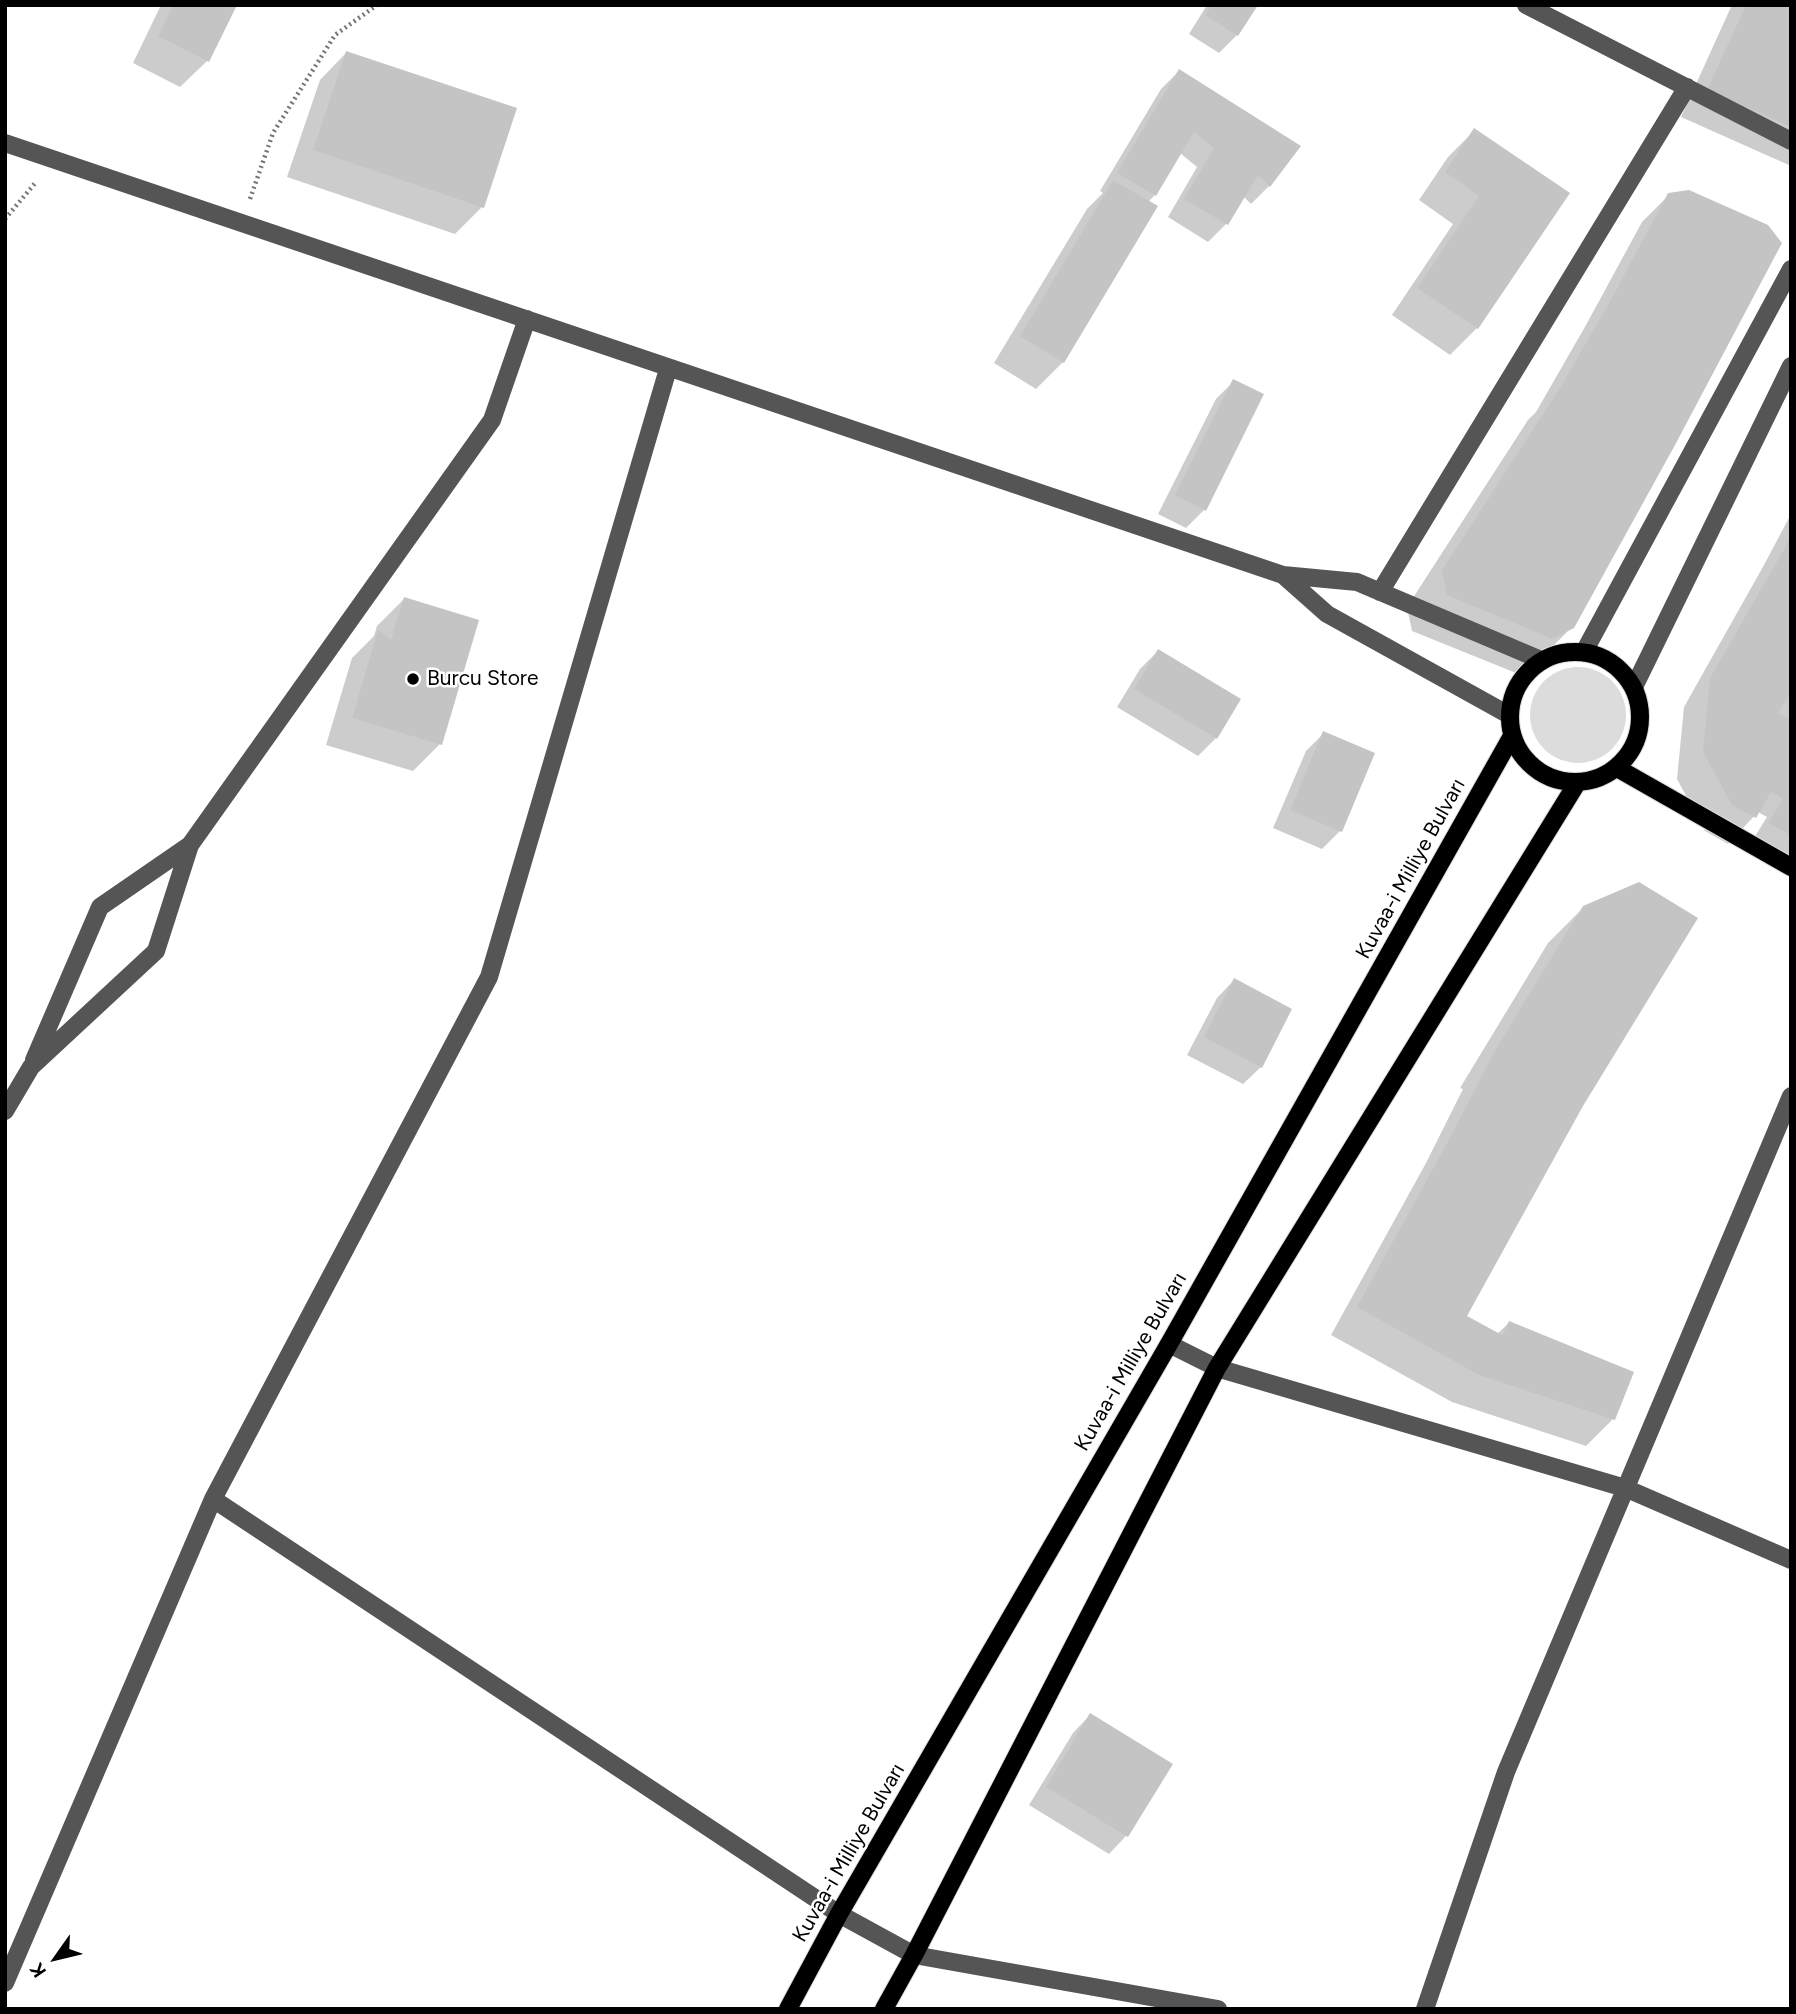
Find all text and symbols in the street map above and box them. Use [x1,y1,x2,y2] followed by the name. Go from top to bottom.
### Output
[427,666,538,692] place label: Burcu Store
[405,671,421,687] marker: Burcu Store
[1351,775,1471,963] street label: Kuvaa-i Milliye Bulvarı
[1070,1268,1192,1456] street label: Kuvaa-i Milliye Bulvarı
[788,1759,910,1947] street label: Kuvaa-i Milliye Bulvarı
[21,1923,91,1993] north arrow
[25,1958,51,1982] text: K

